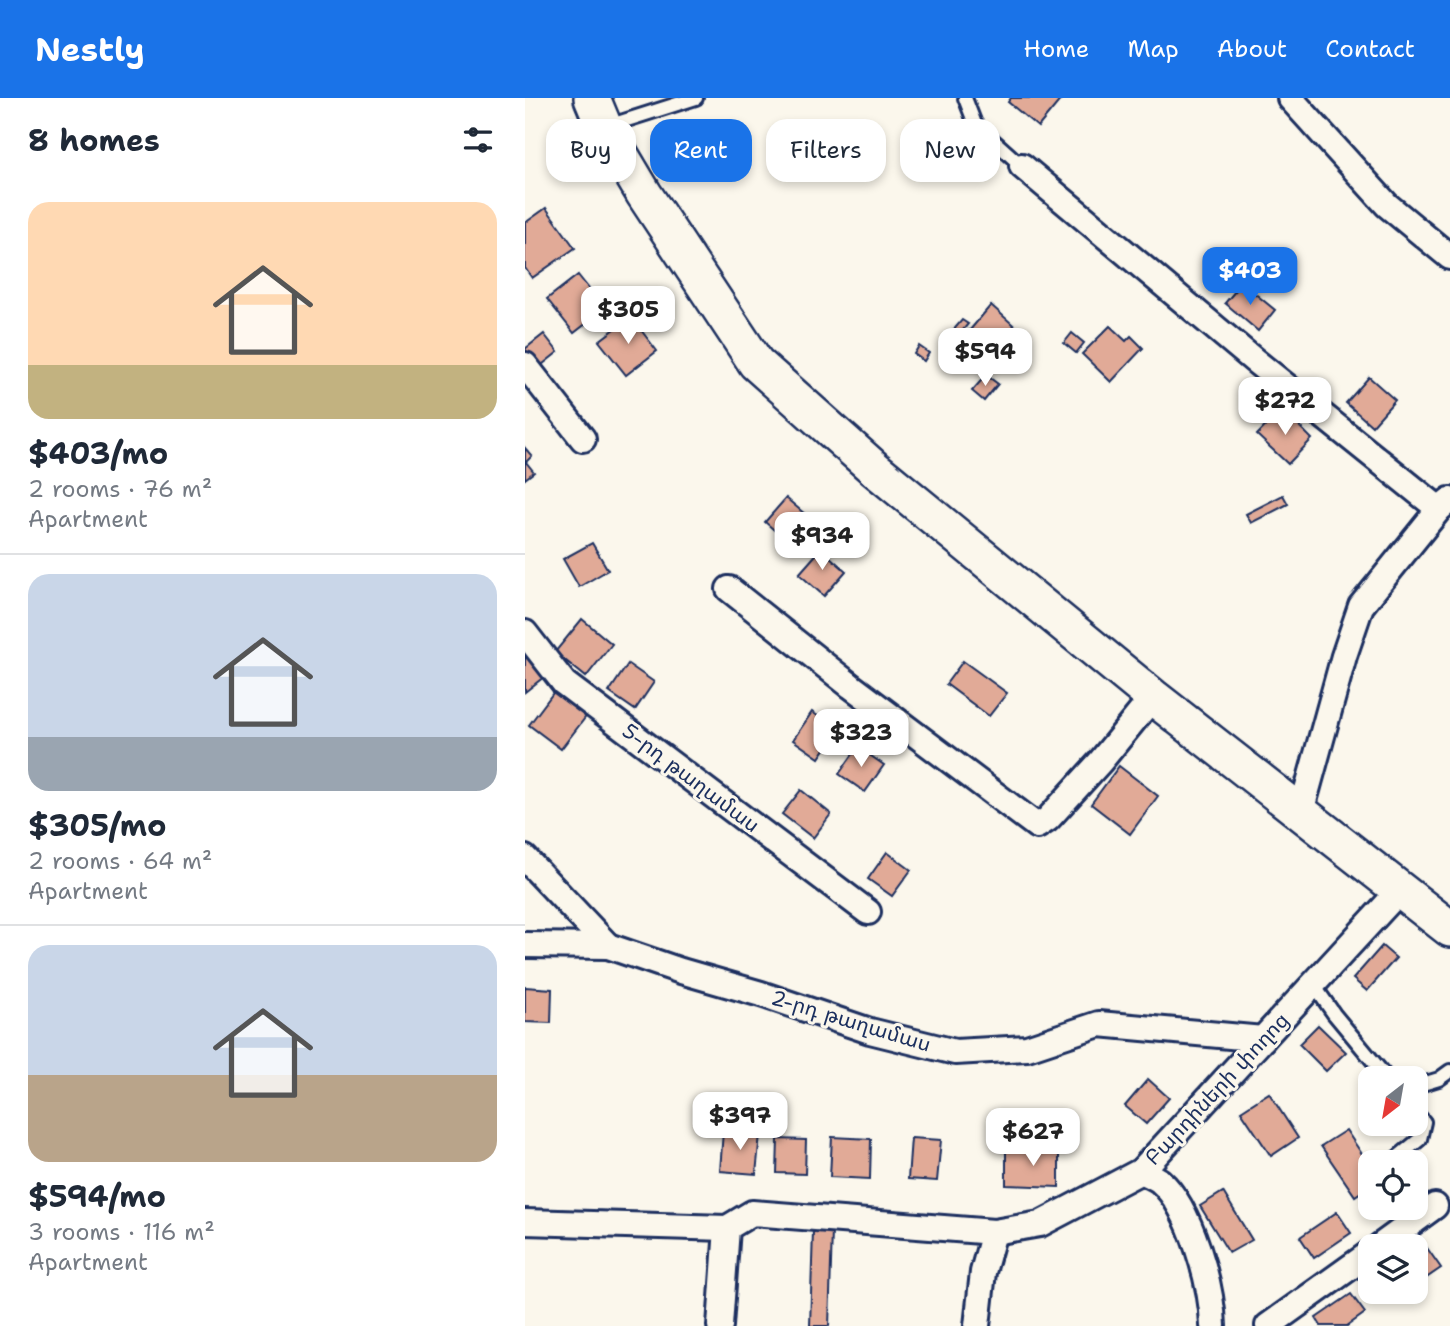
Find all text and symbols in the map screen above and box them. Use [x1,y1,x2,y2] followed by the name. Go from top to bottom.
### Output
[35,27,145,72] text: Nestly
[1023,33,1089,65] text: Home
[1127,33,1179,65] text: Map
[1217,33,1287,65] text: About
[1325,33,1415,65] text: Contact
[546,119,636,182] chip: Buy
[650,119,752,182] chip: Rent
[766,119,886,182] chip: Filters
[900,119,1000,182] chip: New
[28,120,160,161] text: 8 homes
[459,121,497,159] icon: filters
[200,247,326,373] icon: home
[1209,248,1291,307] pin: $403
[1218,255,1282,285] text: $403
[587,286,669,346] pin: $305
[597,294,659,324] text: $305
[944,328,1026,388] pin: $594
[954,336,1016,366] text: $594
[1244,378,1326,437] pin: $272
[1254,385,1316,415] text: $272
[28,433,168,474] text: $403/mo
[28,474,212,504] text: 2 rooms · 76 m²
[28,504,148,534] text: Apartment
[781,512,863,572] pin: $934
[791,520,853,550] text: $934
[200,619,326,745] icon: home
[820,710,902,769] pin: $323
[617,717,765,839] street label: 5-րդ թաղամաս
[830,717,892,747] text: $323
[28,805,166,846] text: $305/mo
[28,846,212,876] text: 2 rooms · 64 m²
[28,876,148,906] text: Apartment
[768,983,934,1059] street label: 2-րդ թաղամաս
[200,990,326,1116] icon: home
[1139,1007,1295,1171] street label: Բարդիների փողոց
[1358,1066,1428,1136] north arrow
[1358,1066,1428,1304] map controls
[699,1093,781,1152] pin: $397
[709,1100,771,1130] text: $397
[992,1108,1074,1168] pin: $627
[1002,1116,1064,1146] text: $627
[1358,1150,1428,1220] button: locate
[28,1176,166,1217] text: $594/mo
[28,1217,215,1247] text: 3 rooms · 116 m²
[1358,1234,1428,1304] button: layers
[28,1247,148,1277] text: Apartment

